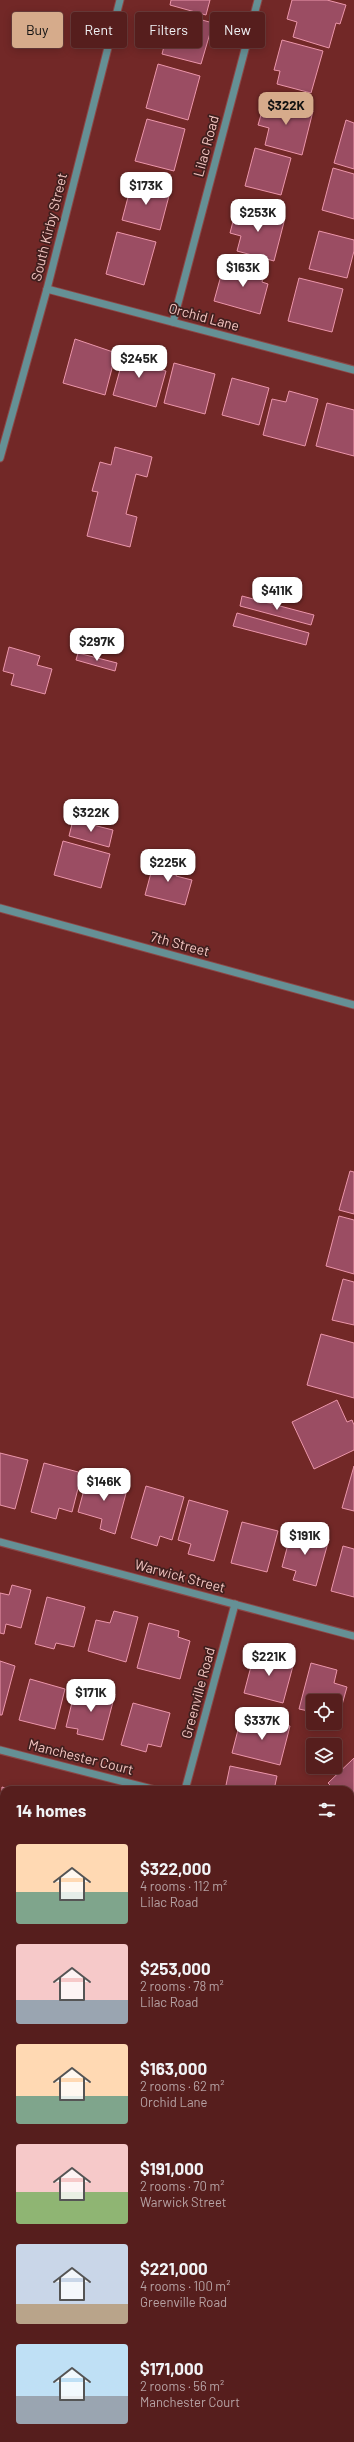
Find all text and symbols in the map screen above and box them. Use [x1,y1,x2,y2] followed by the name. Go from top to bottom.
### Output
[12,12,63,48] chip: Buy
[71,12,127,48] chip: Rent
[135,12,202,48] chip: Filters
[210,12,265,48] chip: New
[258,92,314,126] pin: $322K
[267,97,305,113] text: $322K
[189,113,222,178] street label: Lilac Road
[27,171,70,283] street label: South Kirby Street
[118,172,174,206] pin: $173K
[129,177,163,193] text: $173K
[230,199,286,233] pin: $253K
[240,204,276,220] text: $253K
[215,254,271,288] pin: $163K
[226,259,260,275] text: $163K
[167,299,241,334] street label: Orchid Lane
[111,345,167,379] pin: $245K
[120,350,158,366] text: $245K
[249,577,305,611] pin: $411K
[261,582,293,598] text: $411K
[69,628,125,662] pin: $297K
[79,633,115,649] text: $297K
[63,799,119,833] pin: $322K
[72,804,110,820] text: $322K
[140,849,196,883] pin: $225K
[149,854,187,870] text: $225K
[149,928,211,960] street label: 7th Street
[76,1468,132,1502] pin: $146K
[86,1473,122,1489] text: $146K
[277,1522,333,1556] pin: $191K
[289,1527,321,1543] text: $191K
[133,1555,227,1596] street label: Warwick Street
[241,1643,297,1677] pin: $221K
[177,1645,218,1740] street label: Greenville Road
[252,1648,286,1664] text: $221K
[63,1679,119,1713] pin: $171K
[75,1684,107,1700] text: $171K
[306,1694,342,1774] map controls
[306,1694,342,1730] button: locate
[234,1707,290,1741] pin: $337K
[244,1712,280,1728] text: $337K
[27,1735,135,1778] street label: Manchester Court
[306,1738,342,1774] button: layers
[316,1799,338,1821] icon: filters
[16,1800,86,1820] text: 14 homes
[140,1858,211,1878] text: $322,000
[48,1860,96,1908] icon: home
[140,1878,227,1894] text: 4 rooms · 112 m²
[140,1894,198,1910] text: Lilac Road
[140,1958,211,1978] text: $253,000
[48,1960,96,2008] icon: home
[140,1978,224,1994] text: 2 rooms · 78 m²
[140,1994,198,2010] text: Lilac Road
[140,2058,207,2078] text: $163,000
[48,2060,96,2108] icon: home
[140,2078,225,2094] text: 2 rooms · 62 m²
[140,2094,207,2110] text: Orchid Lane
[140,2158,204,2178] text: $191,000
[48,2160,96,2208] icon: home
[140,2178,224,2194] text: 2 rooms · 70 m²
[140,2194,227,2210] text: Warwick Street
[140,2258,208,2278] text: $221,000
[48,2260,96,2308] icon: home
[140,2278,230,2294] text: 4 rooms · 100 m²
[140,2294,227,2310] text: Greenville Road
[140,2358,203,2378] text: $171,000
[48,2360,96,2408] icon: home
[140,2378,224,2394] text: 2 rooms · 56 m²
[140,2394,240,2410] text: Manchester Court

